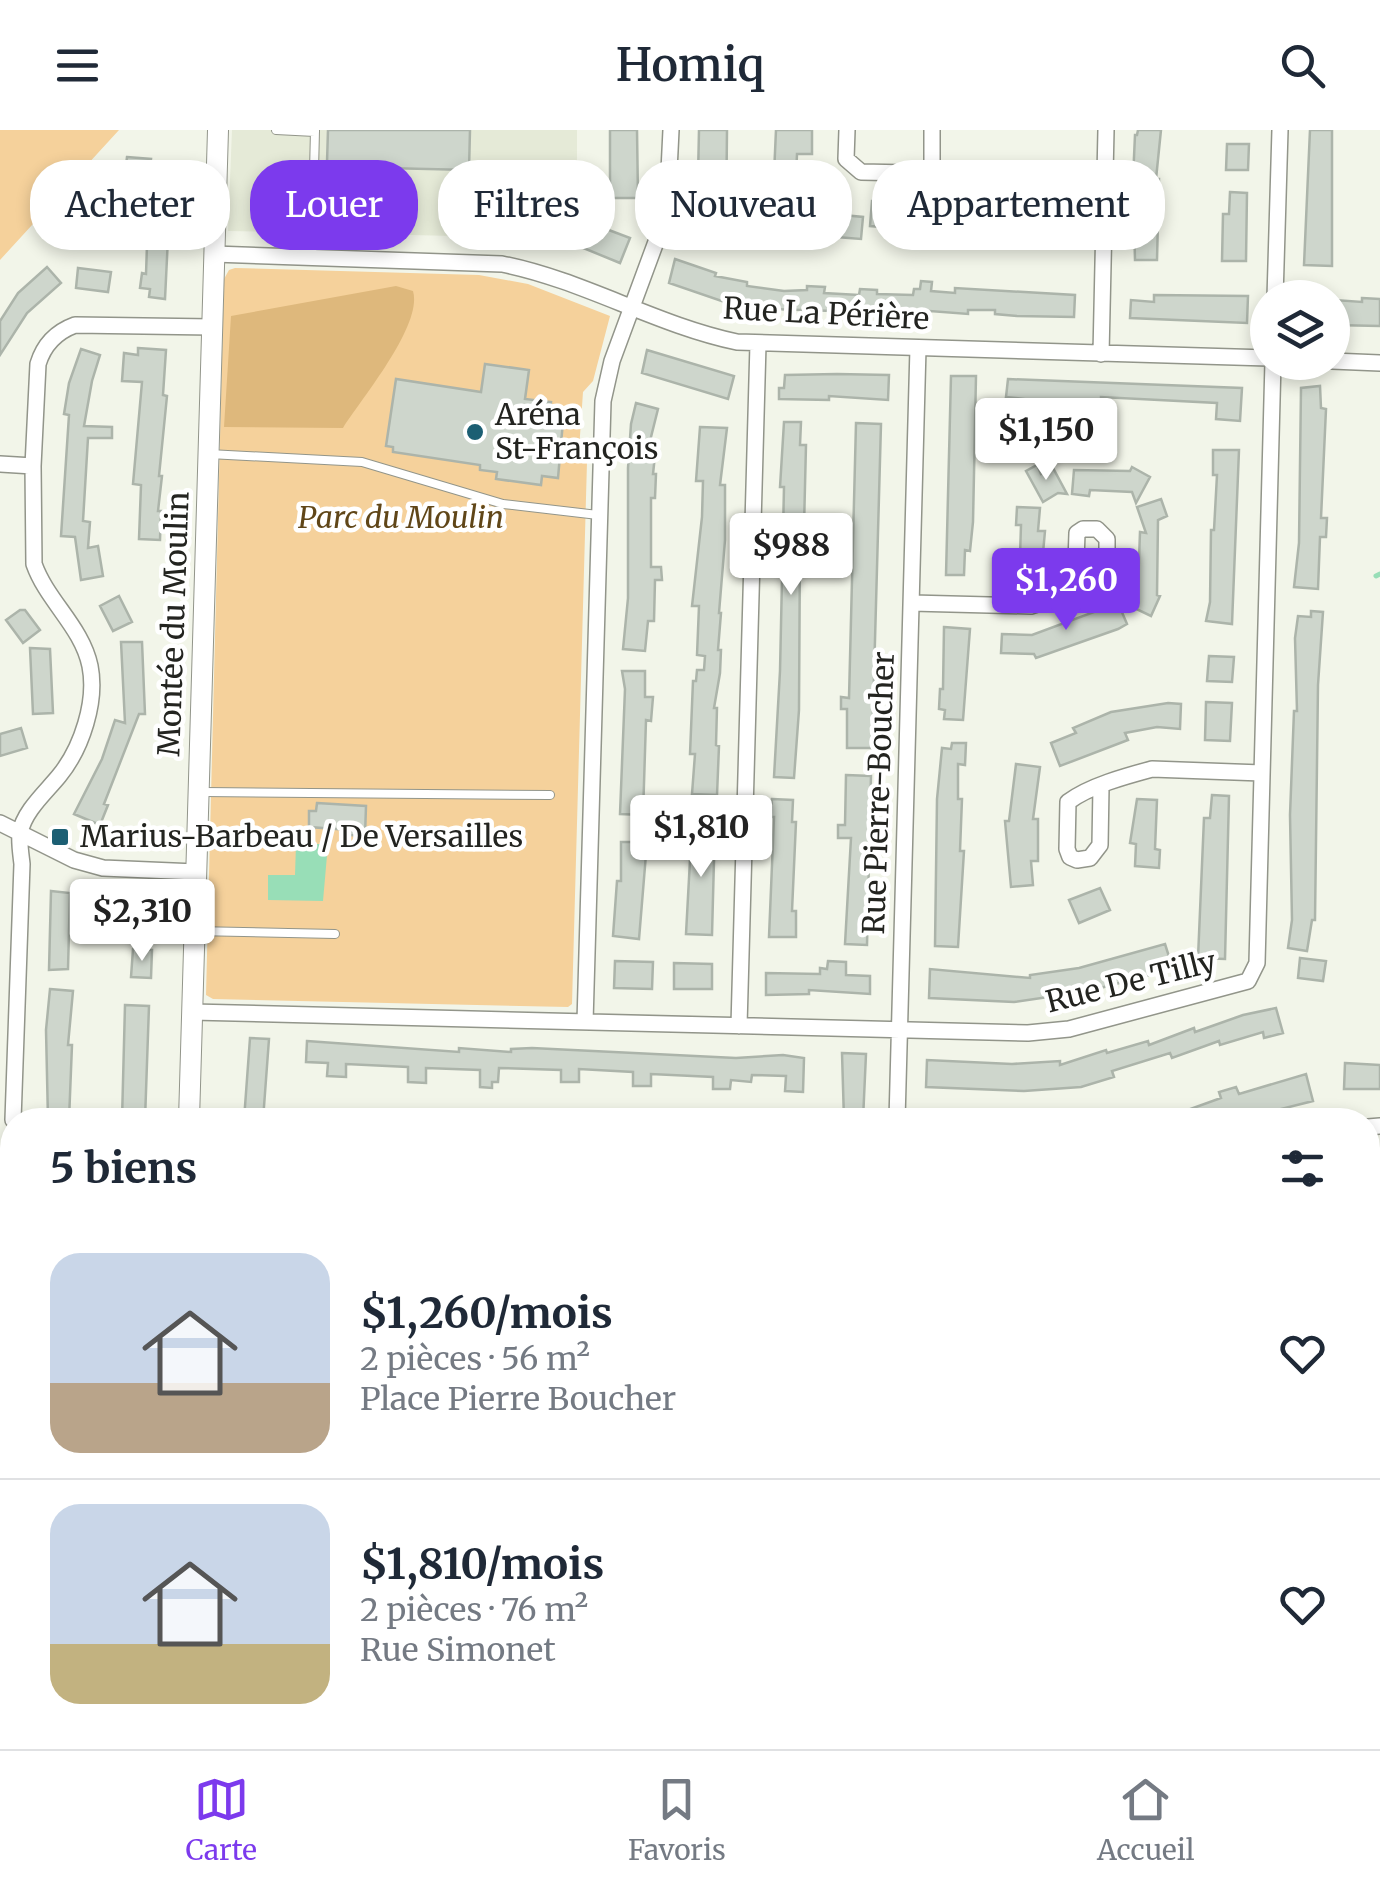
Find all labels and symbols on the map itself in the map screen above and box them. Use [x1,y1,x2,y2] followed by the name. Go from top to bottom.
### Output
[722,289,930,337] street label: Rue La Périère
[494,395,659,467] place label: Aréna St-François
[965,398,1127,483] pin: $1,150
[464,421,486,443] marker: Aréna St-François
[149,491,197,757] street label: Montée du Moulin
[298,498,504,536] park label: Parc du Moulin
[732,513,850,598] pin: $988
[985,548,1147,633] pin: $1,260
[854,651,902,935] street label: Rue Pierre-Boucher
[620,795,782,880] pin: $1,810
[80,817,523,855] place label: Marius-Barbeau / De Versailles
[49,826,71,848] marker: Marius-Barbeau / De Versailles
[61,879,223,964] pin: $2,310
[1042,941,1220,1021] street label: Rue De Tilly

